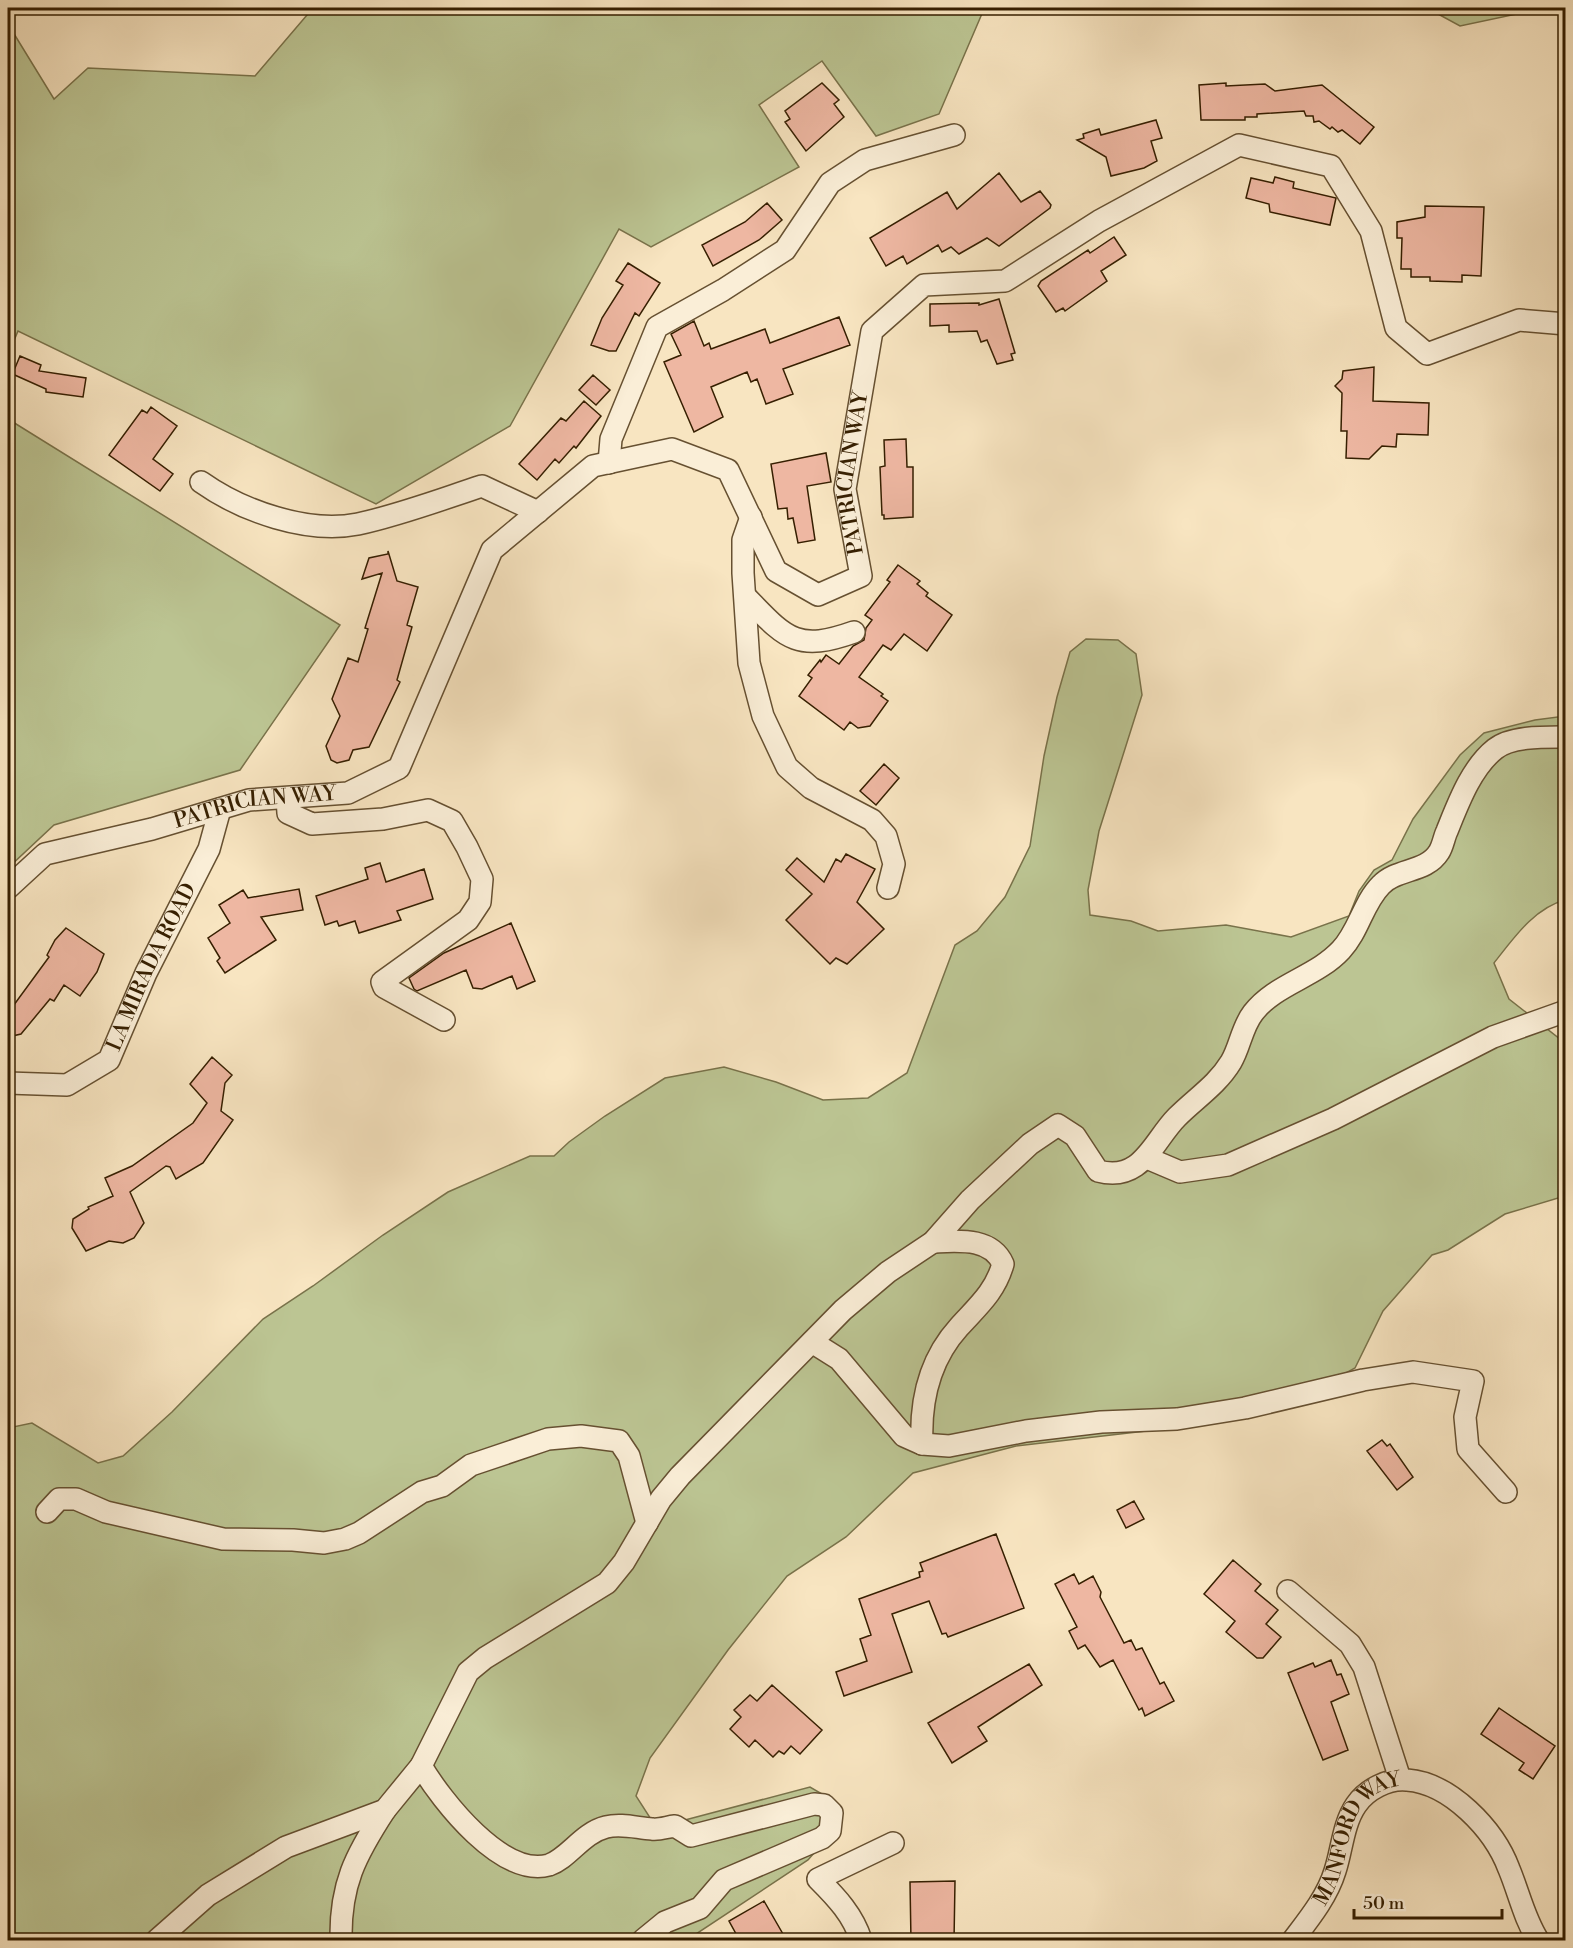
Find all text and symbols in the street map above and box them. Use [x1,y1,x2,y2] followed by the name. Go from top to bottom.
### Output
[832,389,875,557] street label: PATRICIAN WAY
[171,781,338,835] street label: PATRICIAN WAY
[101,879,202,1055] street label: LA MIRADA ROAD
[1308,1766,1404,1910] street label: MANFORD WAY
[1354,1882,1502,1920] scale bar
[1363,1892,1405,1915] text: 50 m

